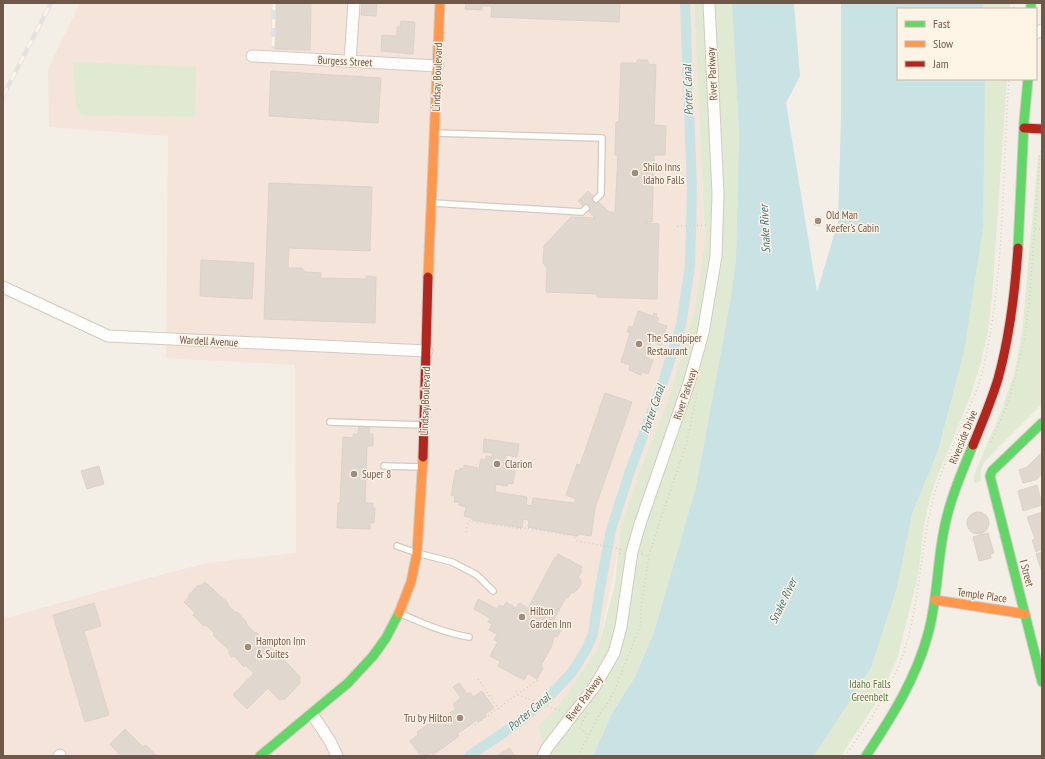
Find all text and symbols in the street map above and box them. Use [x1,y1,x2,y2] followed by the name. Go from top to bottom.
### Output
[897,8,1037,80] legend
[933,16,951,31] text: Fast
[933,36,954,51] text: Slow
[429,42,445,112] street label: Lindsay Boulevard
[704,46,720,101] street label: River Parkway
[317,53,373,69] street label: Burgess Street
[932,56,949,71] text: Jam
[679,63,696,116] water label: Porter Canal
[643,160,685,187] place label: Shilo Inns Idaho Falls
[630,168,640,178] marker: Shilo Inns Idaho Falls
[756,203,773,254] water label: Snake River
[826,208,879,235] place label: Old Man Keefer's Cabin
[813,216,823,226] marker: Old Man Keefer's Cabin
[647,331,702,358] place label: The Sandpiper Restaurant
[179,332,239,350] street label: Wardell Avenue
[634,339,644,349] marker: The Sandpiper Restaurant
[417,366,433,436] street label: Lindsay Boulevard
[670,366,700,421] street label: River Parkway
[637,381,668,435] water label: Porter Canal
[946,407,980,466] street label: Riverside Drive
[505,457,532,471] place label: Clarion
[492,459,502,469] marker: Clarion
[362,467,391,481] place label: Super 8
[349,469,359,479] marker: Super 8
[1017,558,1037,588] street label: I Street
[765,574,801,626] water label: Snake River
[956,585,1008,605] street label: Temple Place
[530,604,572,631] place label: Hilton Garden Inn
[517,612,527,622] marker: Hilton Garden Inn
[256,634,305,661] place label: Hampton Inn & Suites
[243,642,253,652] marker: Hampton Inn & Suites
[563,672,606,724] street label: River Parkway
[849,677,891,704] park label: Idaho Falls Greenbelt
[504,689,554,734] water label: Porter Canal
[404,711,452,725] place label: Tru by Hilton
[455,713,465,723] marker: Tru by Hilton

